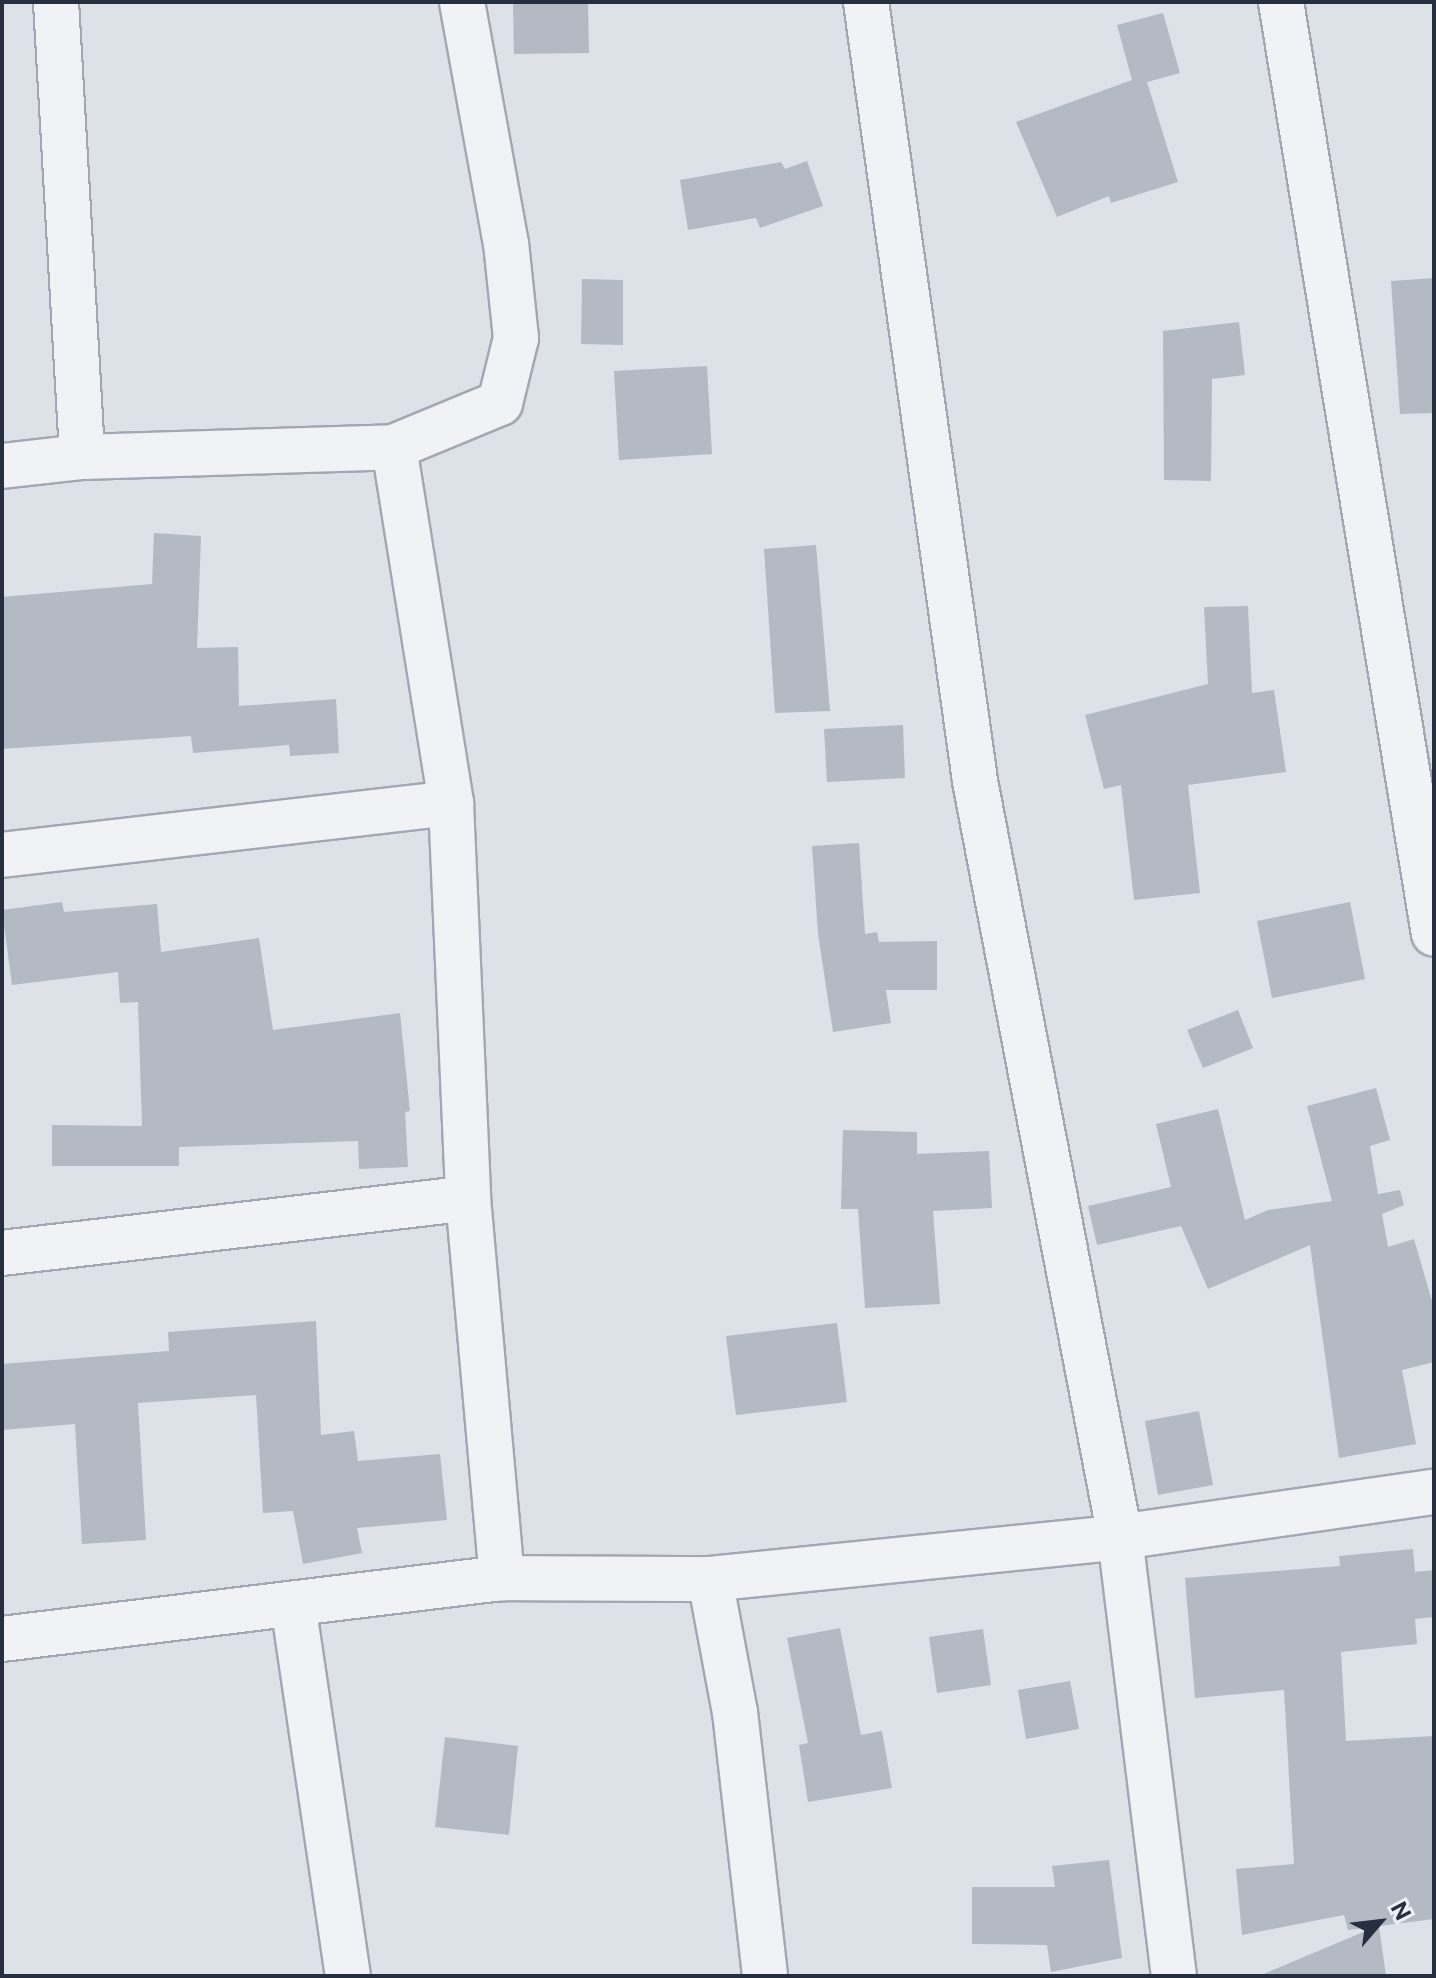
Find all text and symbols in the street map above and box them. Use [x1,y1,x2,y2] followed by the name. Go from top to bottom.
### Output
[1340,1882,1420,1962] north arrow
[1386,1897,1417,1924] text: N

